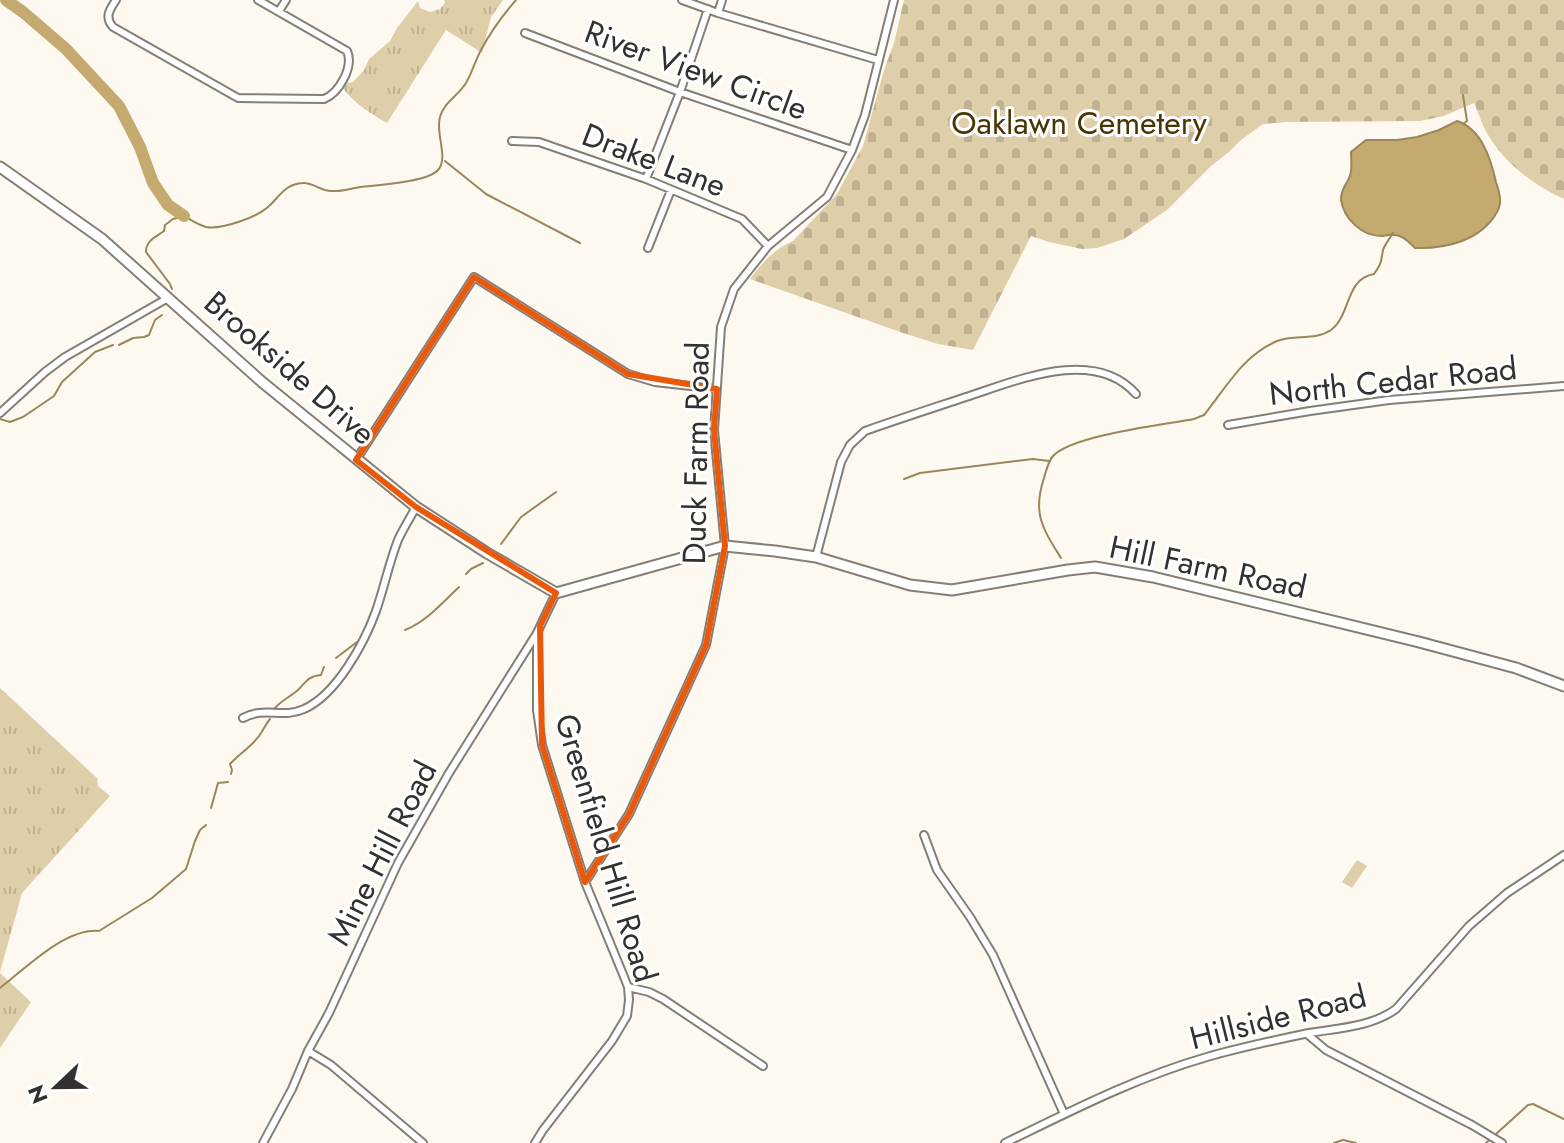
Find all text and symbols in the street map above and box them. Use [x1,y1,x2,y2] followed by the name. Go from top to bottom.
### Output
[578,8,814,132] street label: River View Circle
[951,100,1208,146] park label: Oaklawn Cemetery
[575,111,733,209] street label: Drake Lane
[194,280,386,456] street label: Brookside Drive
[671,341,721,565] street label: Duck Farm Road
[1267,345,1519,417] street label: North Cedar Road
[1105,524,1311,610] street label: Hill Farm Road
[543,708,669,988] street label: Greenfield Hill Road
[316,753,448,953] street label: Mine Hill Road
[1185,973,1371,1061] street label: Hillside Road
[16,1047,96,1127] north arrow
[19,1080,56,1109] text: N

